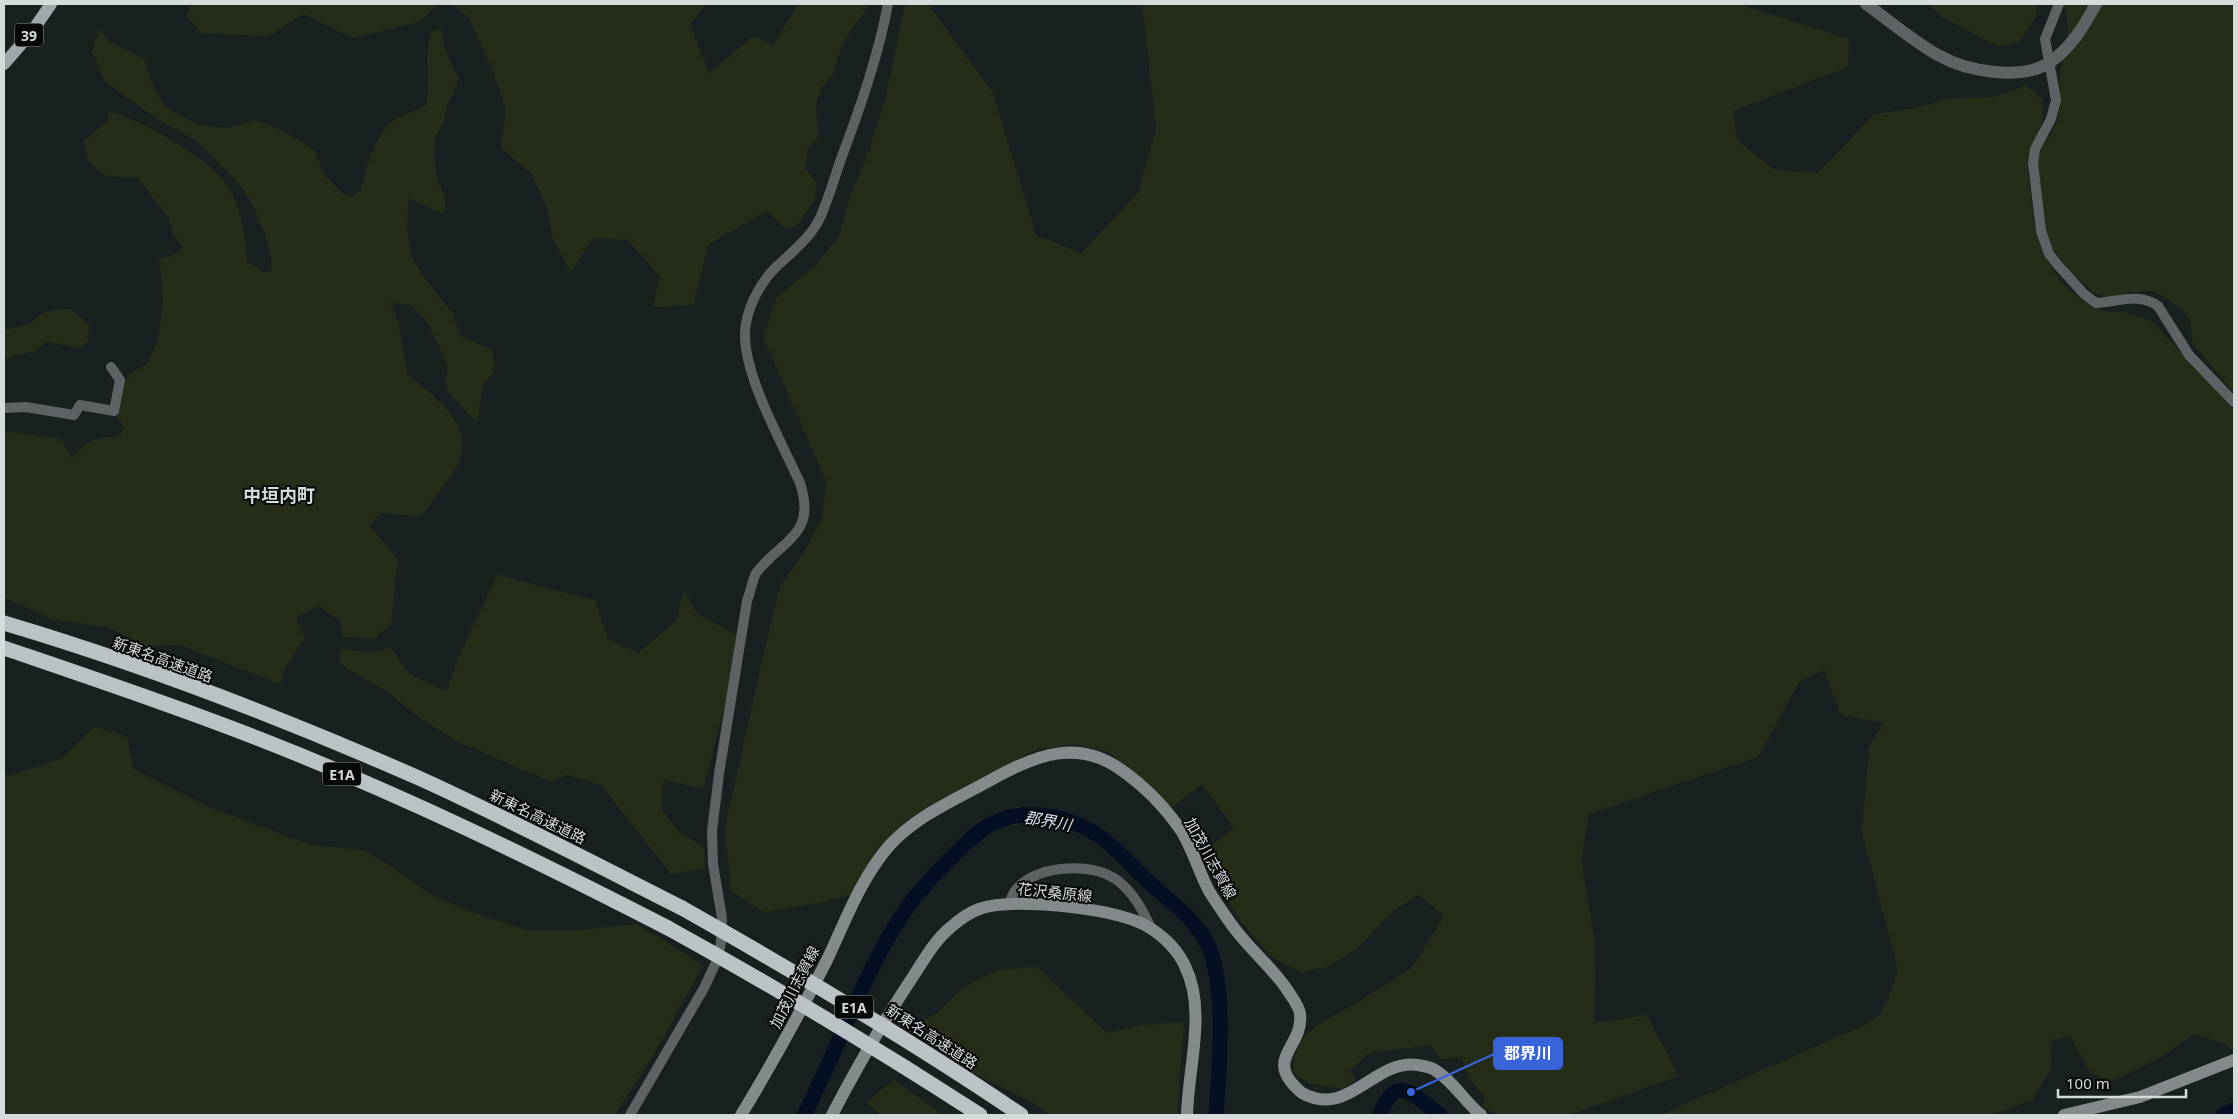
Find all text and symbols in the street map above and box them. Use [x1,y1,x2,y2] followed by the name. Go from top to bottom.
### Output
[15,24,43,46] road number: 39
[243,483,315,507] district label: 中垣内町
[110,632,216,686] street label: 新東名高速道路
[323,762,361,786] road number: E1A
[486,784,590,848] street label: 新東名高速道路
[1022,806,1076,836] water label: 郡界川
[1180,814,1242,902] street label: 加茂川志賀線
[1017,878,1093,906] street label: 花沢桑原線
[765,942,823,1032] street label: 加茂川志賀線
[835,996,873,1019] road number: E1A
[883,999,981,1073] street label: 新東名高速道路
[1494,1038,1562,1069] callout: 郡界川
[1504,1042,1552,1064] text: 郡界川
[2058,1066,2186,1098] scale bar
[2066,1073,2110,1093] text: 100 m

